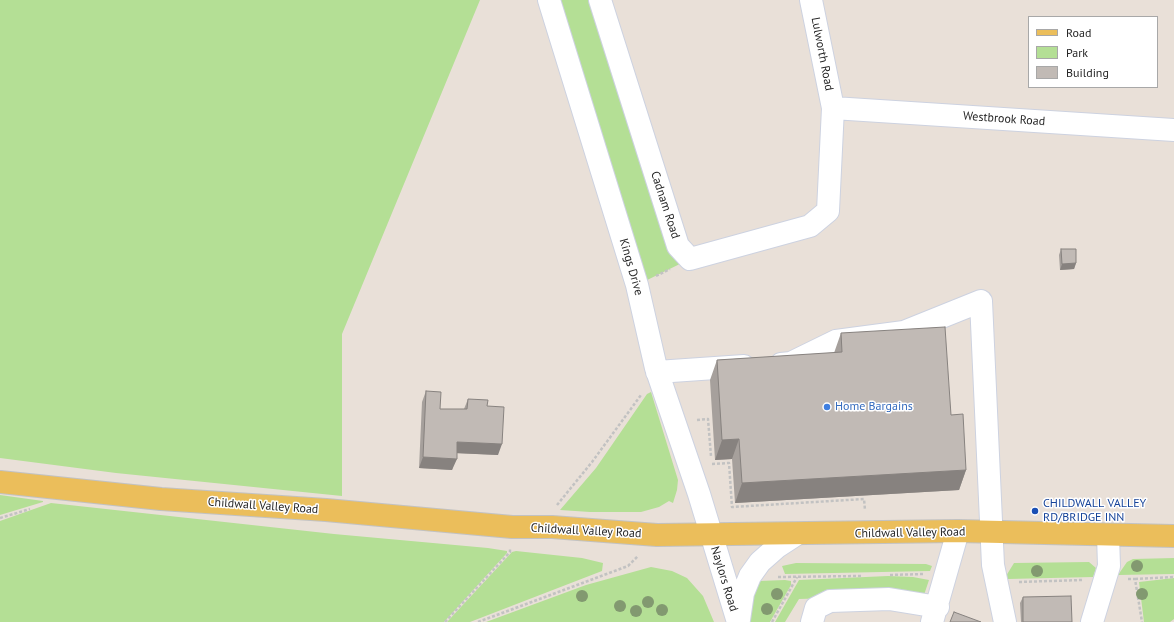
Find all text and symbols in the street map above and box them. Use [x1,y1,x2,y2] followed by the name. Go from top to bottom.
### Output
[808,16,836,92] street label: Lulworth Road
[1028,16,1158,88] legend
[1066,25,1091,40] text: Road
[1066,45,1088,60] text: Park
[1066,65,1109,80] text: Building
[962,109,1046,129] street label: Westbrook Road
[647,170,683,240] street label: Cadnam Road
[616,237,646,297] street label: Kings Drive
[835,400,913,414] place label: Home Bargains
[822,402,832,412] marker: Home Bargains
[207,495,319,517] street label: Childwall Valley Road
[1043,497,1146,525] place label: CHILDWALL VALLEY RD/BRIDGE INN
[1030,506,1040,516] marker: CHILDWALL VALLEY RD/BRIDGE INN
[530,521,642,541] street label: Childwall Valley Road
[854,525,966,541] street label: Childwall Valley Road
[707,545,741,613] street label: Naylors Road

